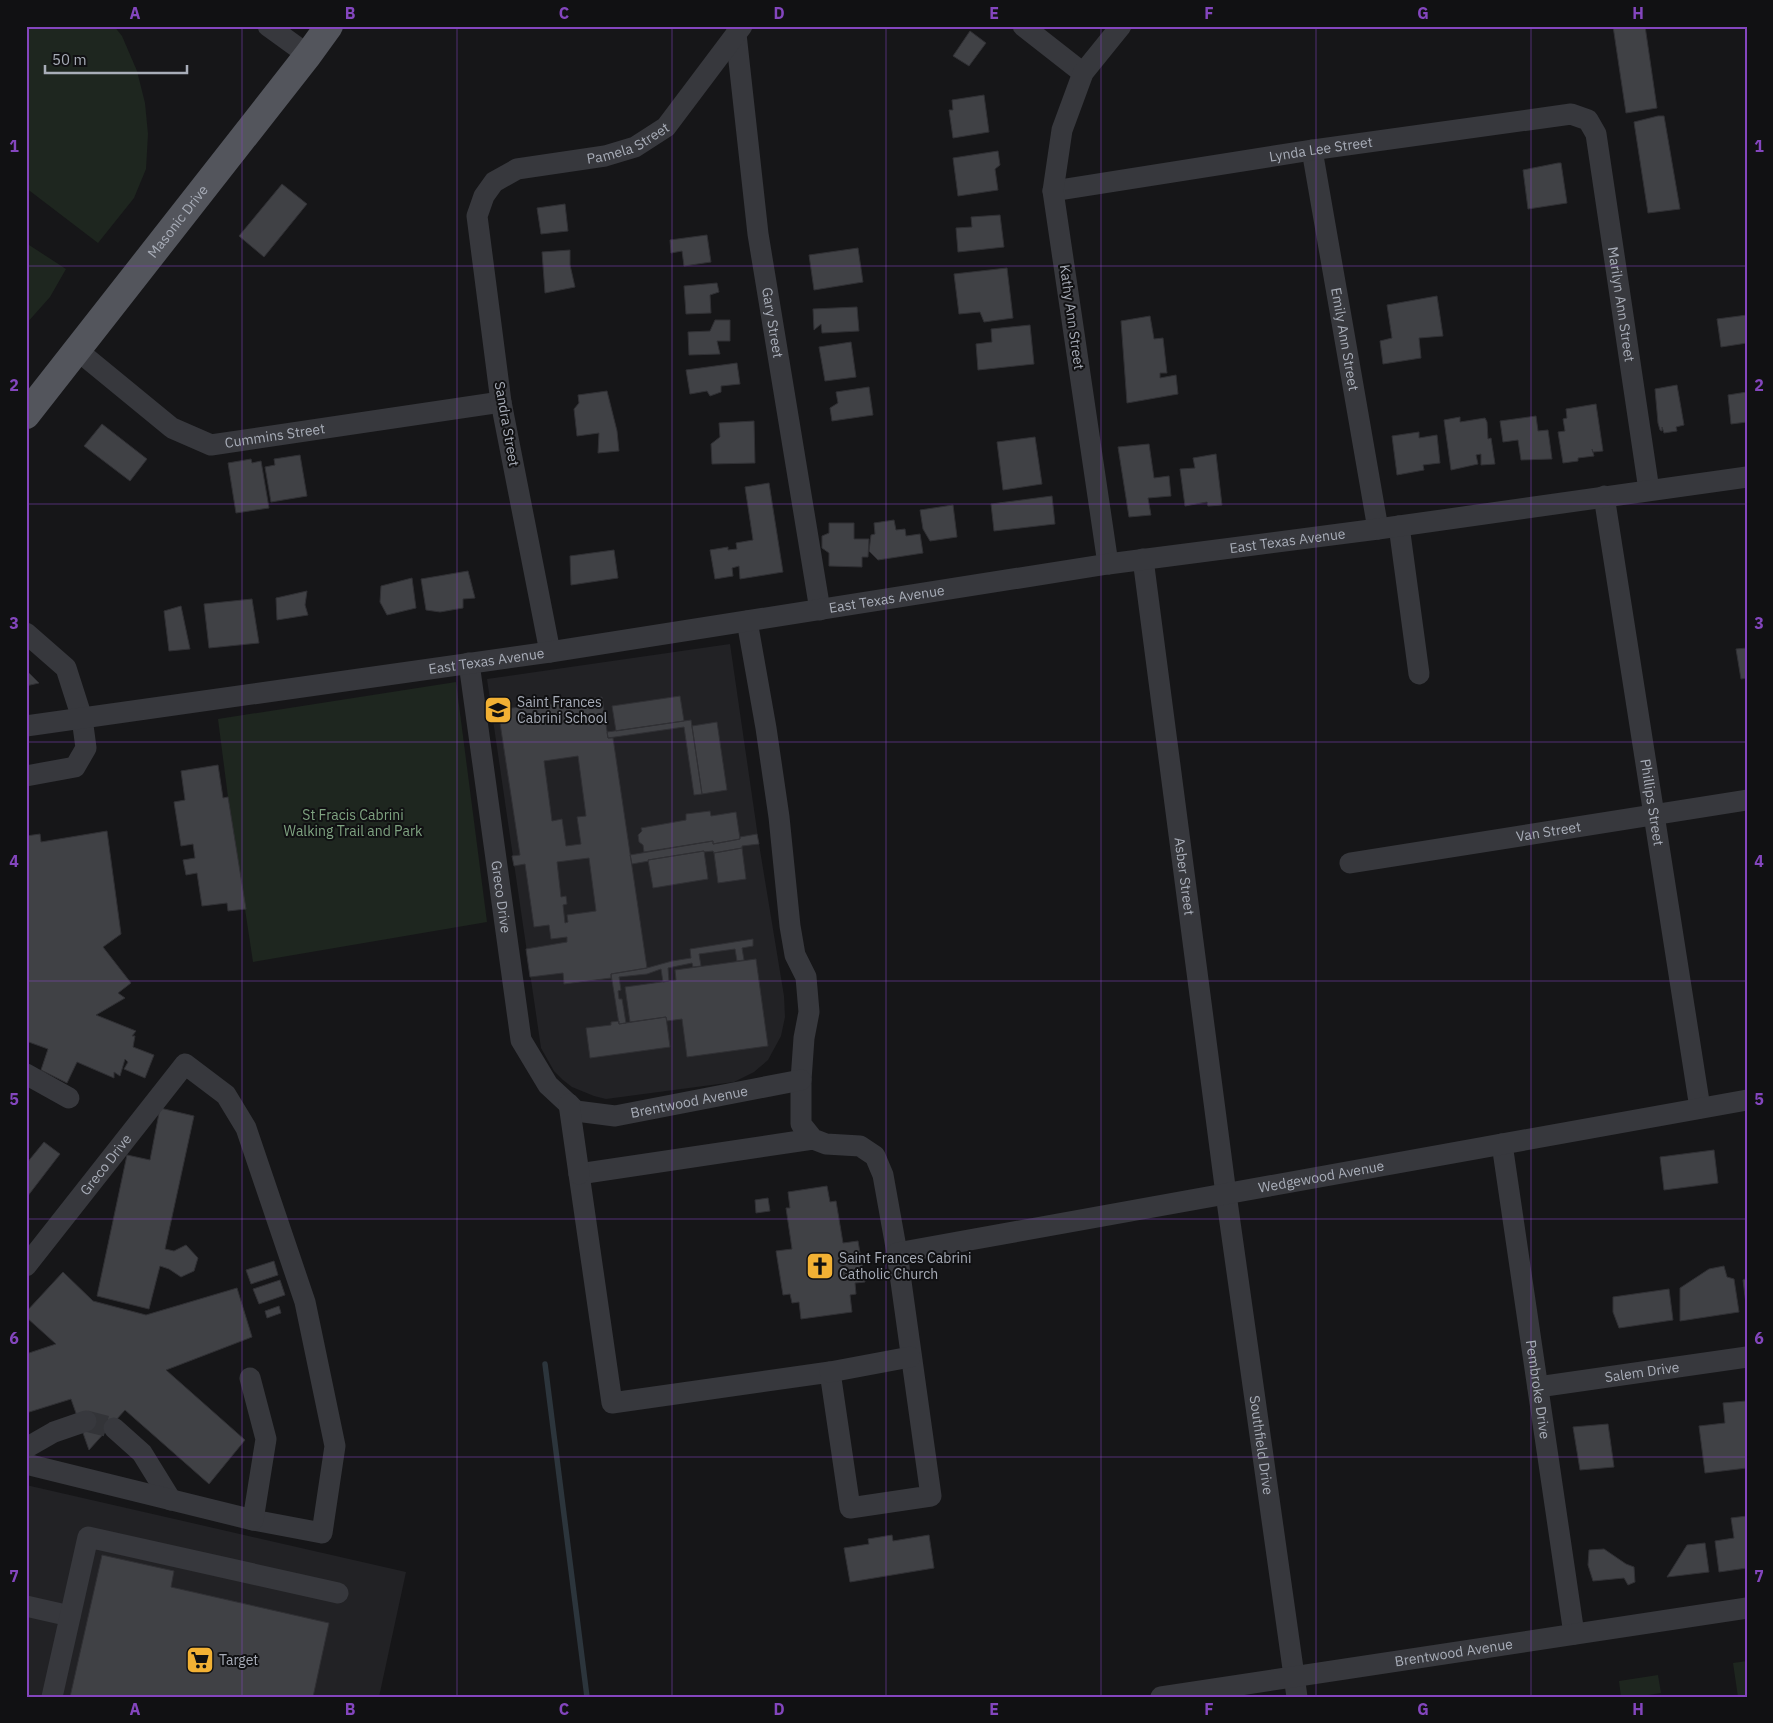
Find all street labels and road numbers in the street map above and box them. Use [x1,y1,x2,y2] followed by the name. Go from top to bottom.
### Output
[585,118,673,168] street label: Pamela Street
[1268,133,1374,166] street label: Lynda Lee Street
[144,181,212,261] street label: Masonic Drive
[1604,246,1639,363] street label: Marilyn Ann Street
[1056,263,1088,371] street label: Kathy Ann Street
[758,286,787,359] street label: Gary Street
[1327,286,1363,392] street label: Emily Ann Street
[491,380,523,468] street label: Sandra Street
[223,419,326,452] street label: Cummins Street
[1228,524,1347,557] street label: East Texas Avenue
[828,581,946,617] street label: East Texas Avenue
[427,644,546,678] street label: East Texas Avenue
[1636,758,1668,847] street label: Phillips Street
[1515,817,1582,846] street label: Van Street
[1170,836,1198,916] street label: Asber Street
[487,859,515,935] street label: Greco Drive
[629,1081,750,1122] street label: Brentwood Avenue
[76,1130,136,1199] street label: Greco Drive
[1257,1156,1386,1197] street label: Wedgewood Avenue
[1522,1339,1554,1440] street label: Pembroke Drive
[1603,1358,1681,1386] street label: Salem Drive
[1246,1394,1277,1496] street label: Southfield Drive
[1393,1635,1514,1670] street label: Brentwood Avenue

